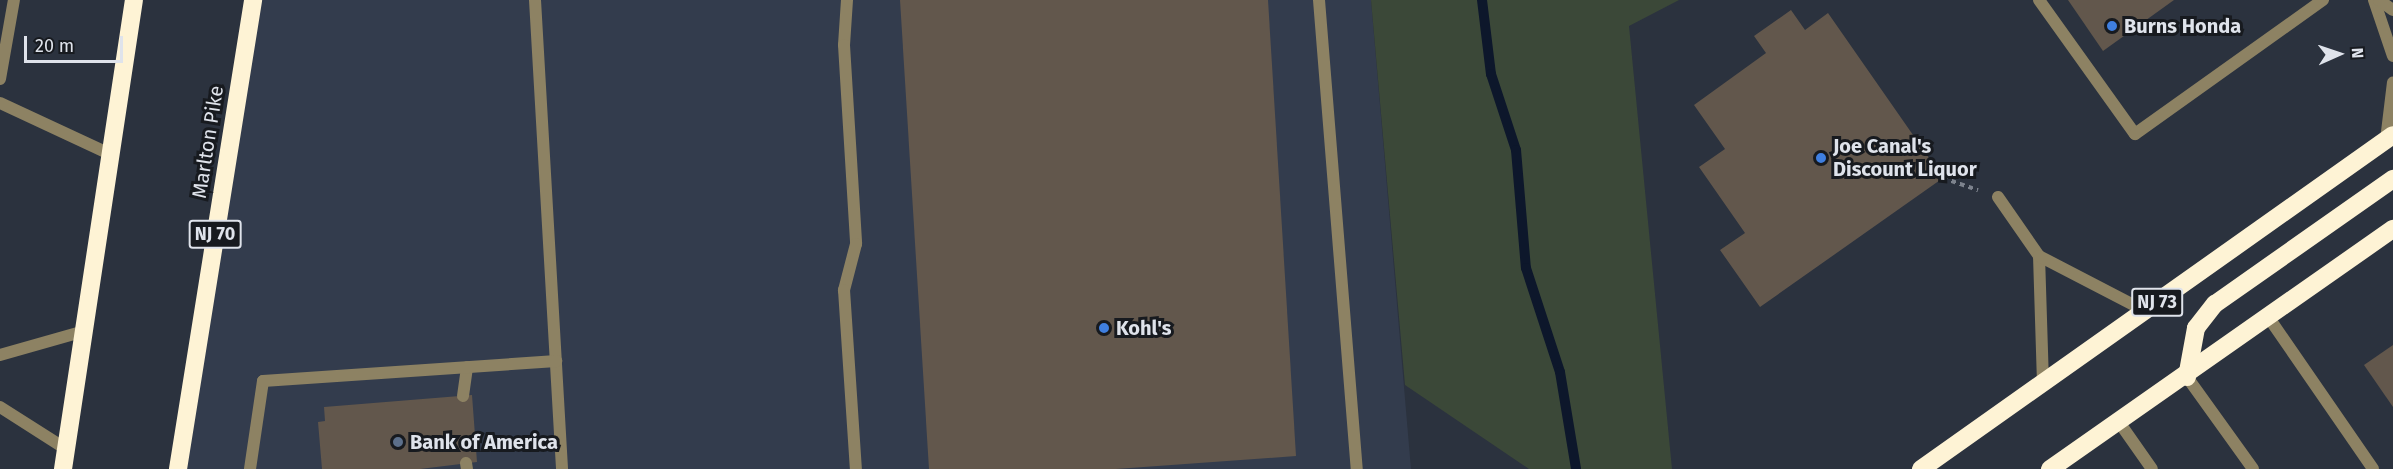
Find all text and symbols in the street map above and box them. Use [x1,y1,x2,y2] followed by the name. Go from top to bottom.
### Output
[2124,14,2241,38] place label: Burns Honda
[2105,19,2119,33] marker: Burns Honda
[27,24,126,62] scale bar
[2309,24,2369,84] north arrow
[35,35,74,57] text: 20 m
[2348,47,2367,59] text: N
[187,84,229,200] street label: Marlton Pike
[1833,134,1977,181] place label: Joe Canal's Discount Liquor
[1814,151,1828,165] marker: Joe Canal's Discount Liquor
[188,219,242,249] road number: NJ 70
[2130,287,2184,317] road number: NJ 73
[1116,316,1171,340] place label: Kohl's
[1097,321,1111,335] marker: Kohl's
[410,430,558,454] place label: Bank of America
[391,435,405,449] marker: Bank of America

